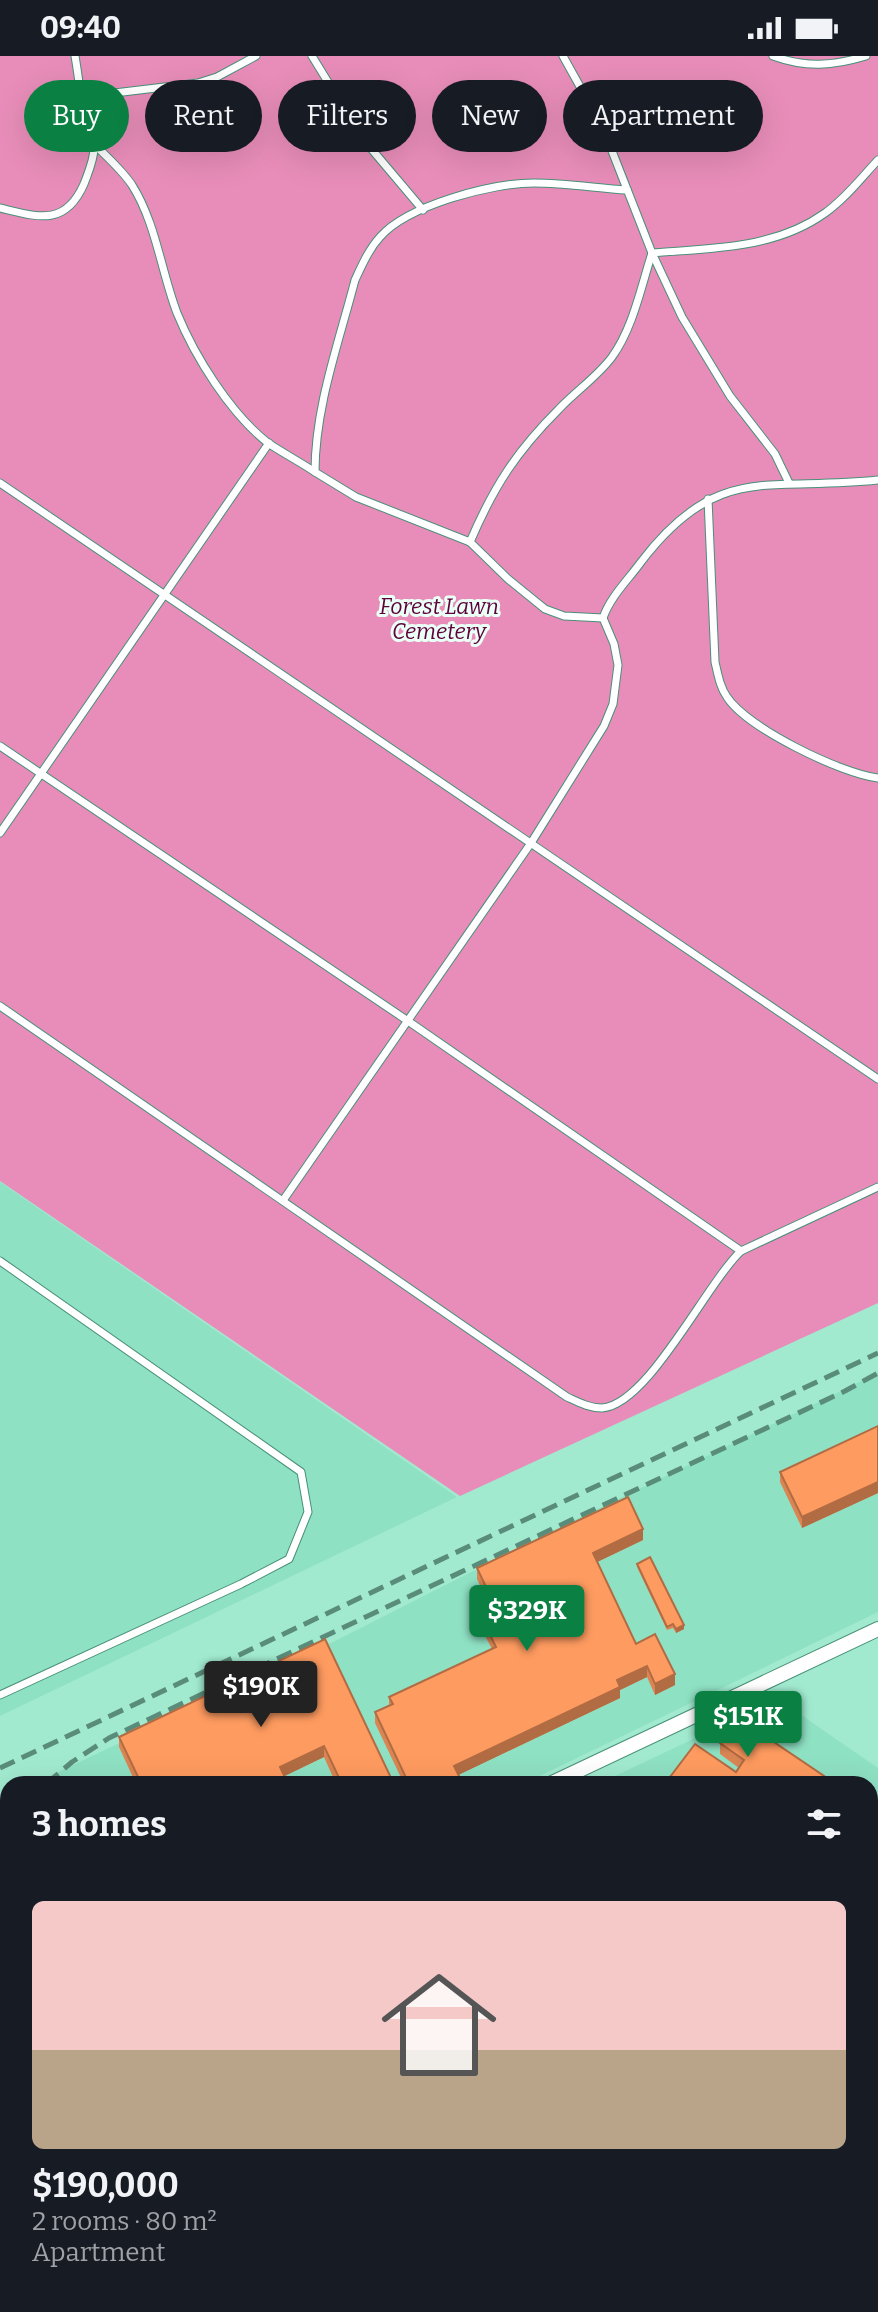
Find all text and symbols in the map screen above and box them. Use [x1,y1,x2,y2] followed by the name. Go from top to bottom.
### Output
[40,10,121,46] text: 09:40
[24,80,129,152] chip: Buy
[145,80,262,152] chip: Rent
[278,80,416,152] chip: Filters
[432,80,547,152] chip: New
[563,80,763,152] chip: Apartment
[379,593,499,645] park label: Forest Lawn Cemetery
[471,1585,583,1653] pin: $329K
[487,1595,567,1626] text: $329K
[205,1661,317,1729] pin: $190K
[222,1671,300,1702] text: $190K
[692,1691,804,1759] pin: $151K
[713,1701,783,1732] text: $151K
[802,1802,846,1846] icon: filters
[32,1804,167,1845] text: 3 homes
[367,1953,511,2097] icon: home
[32,2165,179,2206] text: $190,000
[32,2206,217,2237] text: 2 rooms · 80 m²
[32,2237,165,2268] text: Apartment

